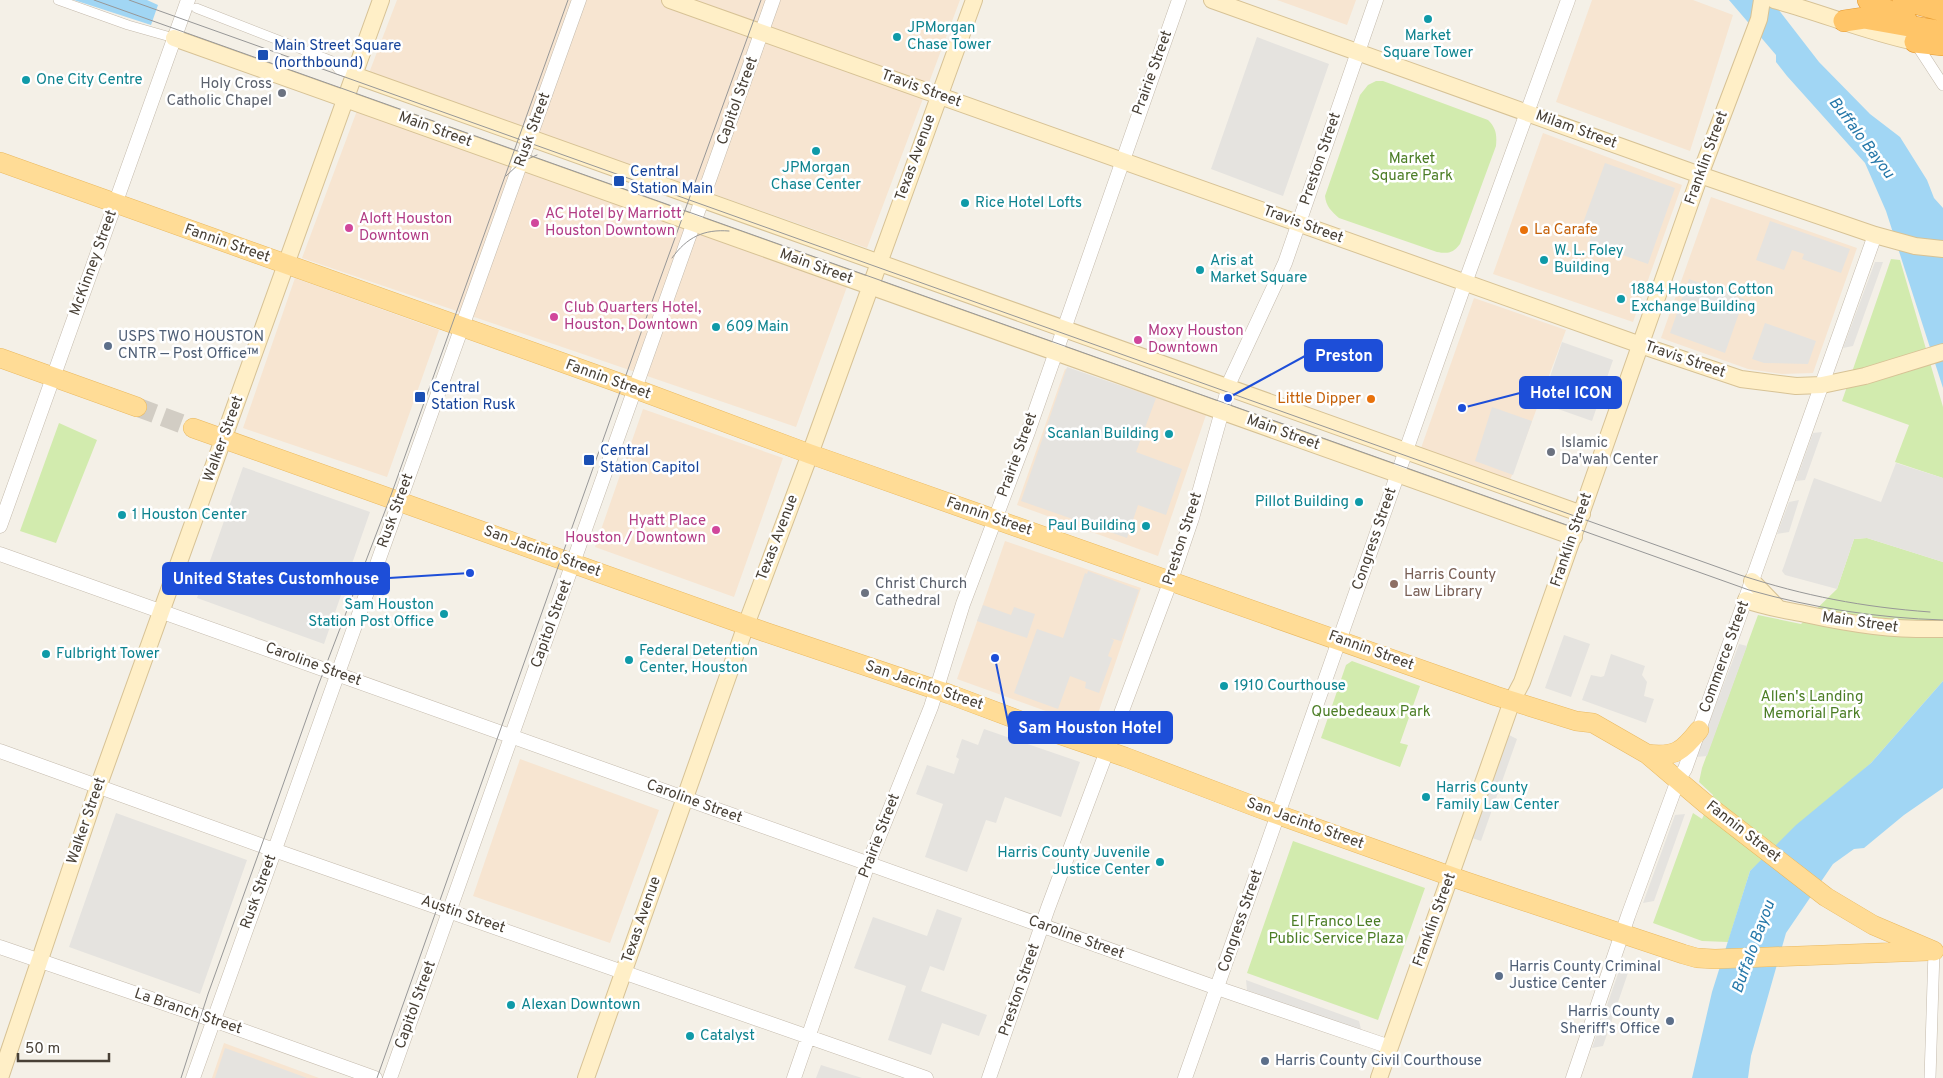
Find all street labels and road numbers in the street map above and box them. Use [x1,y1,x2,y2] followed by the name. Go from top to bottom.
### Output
[1129,28,1177,118] street label: Prairie Street
[713,54,763,148] street label: Capitol Street
[878,66,964,112] street label: Travis Street
[511,90,555,170] street label: Rusk Street
[1533,106,1619,154] street label: Milam Street
[396,108,474,152] street label: Main Street
[1681,109,1733,207] street label: Franklin Street
[1296,110,1346,208] street label: Preston Street
[892,112,940,204] street label: Texas Avenue
[1260,202,1346,248] street label: Travis Street
[66,208,122,318] street label: McKinney Street
[182,220,272,268] street label: Fannin Street
[777,245,855,289] street label: Main Street
[1642,337,1728,383] street label: Travis Street
[563,356,653,404] street label: Fannin Street
[200,393,248,485] street label: Walker Street
[994,410,1042,500] street label: Prairie Street
[1244,411,1322,455] street label: Main Street
[374,471,418,551] street label: Rusk Street
[1349,485,1401,593] street label: Congress Street
[1159,490,1207,588] street label: Preston Street
[1547,490,1597,590] street label: Franklin Street
[753,492,803,584] street label: Texas Avenue
[944,493,1034,541] street label: Fannin Street
[481,522,603,582] street label: San Jacinto Street
[527,577,577,671] street label: Capitol Street
[1696,598,1754,716] street label: Commerce Street
[1821,608,1899,638] street label: Main Street
[1326,627,1416,675] street label: Fannin Street
[262,639,364,691] street label: Caroline Street
[862,657,986,715] street label: San Jacinto Street
[63,775,111,867] street label: Walker Street
[643,776,745,828] street label: Caroline Street
[855,791,905,881] street label: Prairie Street
[1244,794,1366,854] street label: San Jacinto Street
[1702,797,1784,867] street label: Fannin Street
[237,852,281,932] street label: Rusk Street
[1215,867,1267,975] street label: Congress Street
[1409,871,1461,969] street label: Franklin Street
[618,874,666,966] street label: Texas Avenue
[418,892,508,938] street label: Austin Street
[1025,912,1127,964] street label: Caroline Street
[995,941,1045,1039] street label: Preston Street
[391,958,441,1052] street label: Capitol Street
[132,985,244,1039] street label: La Branch Street

